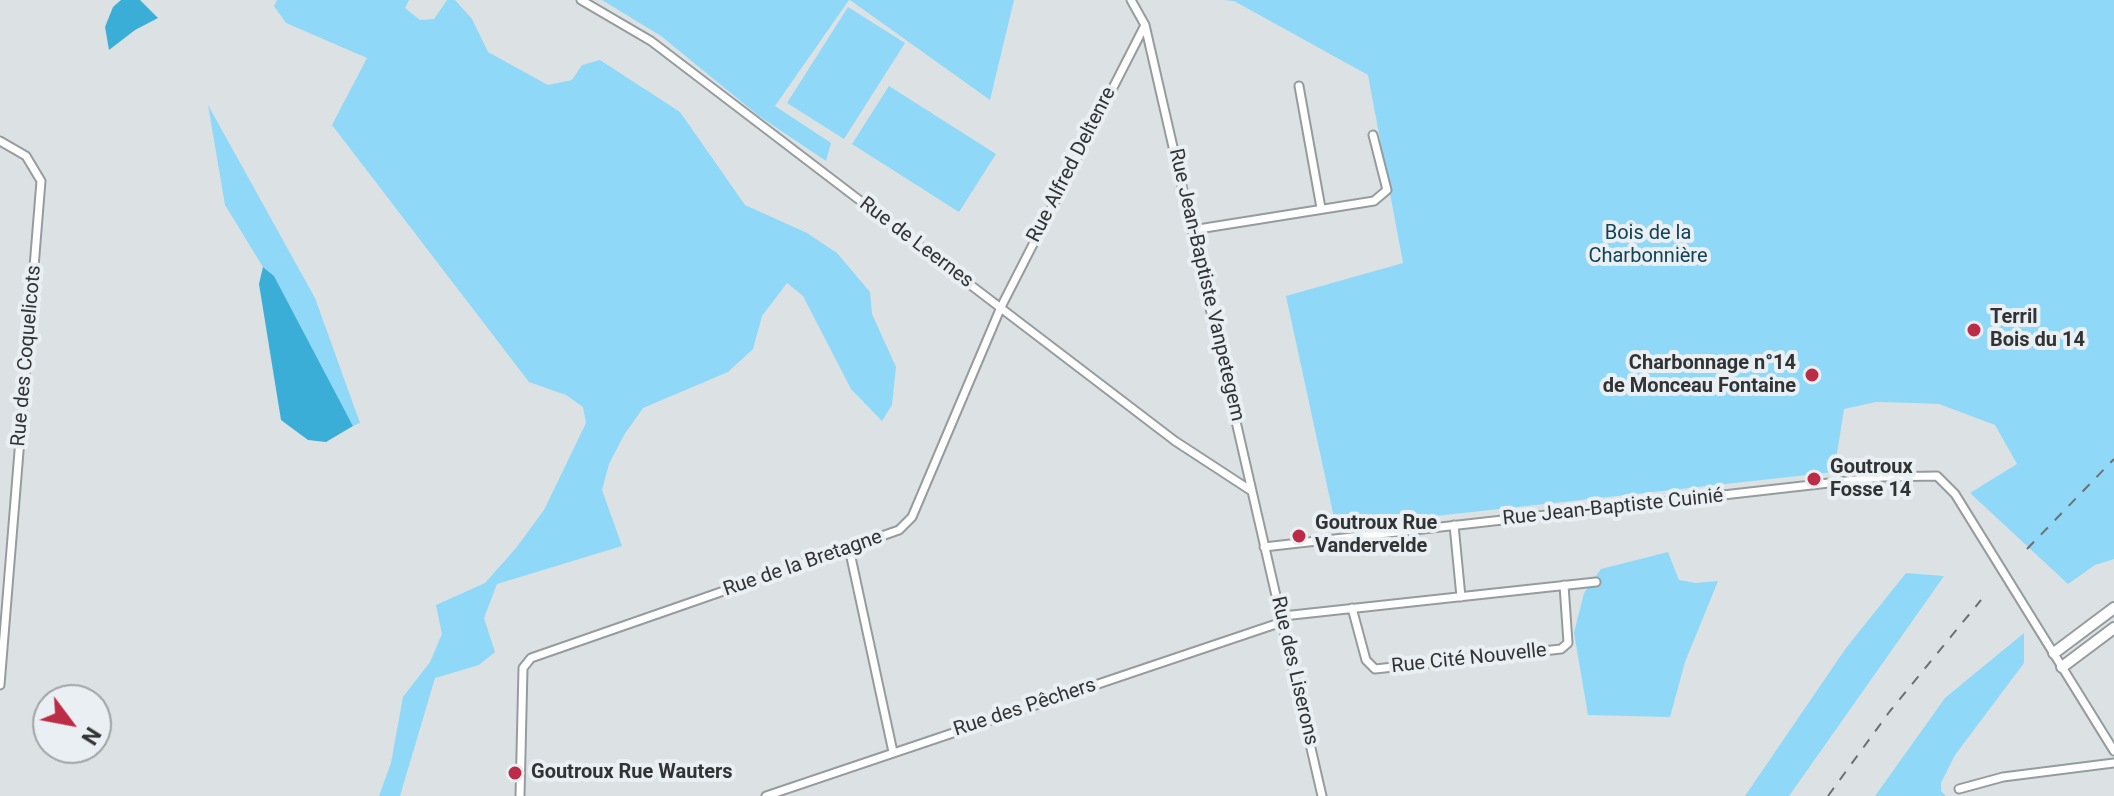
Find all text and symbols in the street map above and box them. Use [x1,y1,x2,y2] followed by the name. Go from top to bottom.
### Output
[1022,83,1122,247] street label: Rue Alfred Deltenre
[1163,146,1249,424] street label: Rue Jean-Baptiste Vanpetegem
[854,192,978,294] street label: Rue de Leernes
[1588,222,1708,269] park label: Bois de la Charbonnière
[7,264,47,448] street label: Rue des Coquelicots
[1990,306,2085,353] place label: Terril Bois du 14
[1965,321,1983,339] marker: Terril Bois du 14
[1603,352,1796,399] place label: Charbonnage n°14 de Monceau Fontaine
[1803,366,1821,384] marker: Charbonnage n°14 de Monceau Fontaine
[1830,456,1913,503] place label: Goutroux Fosse 14
[1805,470,1823,488] marker: Goutroux Fosse 14
[1501,484,1725,532] street label: Rue Jean-Baptiste Cuinié
[1315,512,1437,559] place label: Goutroux Rue Vandervelde
[720,526,886,602] street label: Rue de la Bretagne
[1290,527,1308,545] marker: Goutroux Rue Vandervelde
[1265,594,1323,748] street label: Rue des Liserons
[1390,639,1548,679] street label: Rue Cité Nouvelle
[951,674,1099,742] street label: Rue des Pêchers
[32,684,112,764] north arrow
[76,723,106,749] text: N
[531,761,733,785] place label: Goutroux Rue Wauters
[506,764,524,782] marker: Goutroux Rue Wauters

